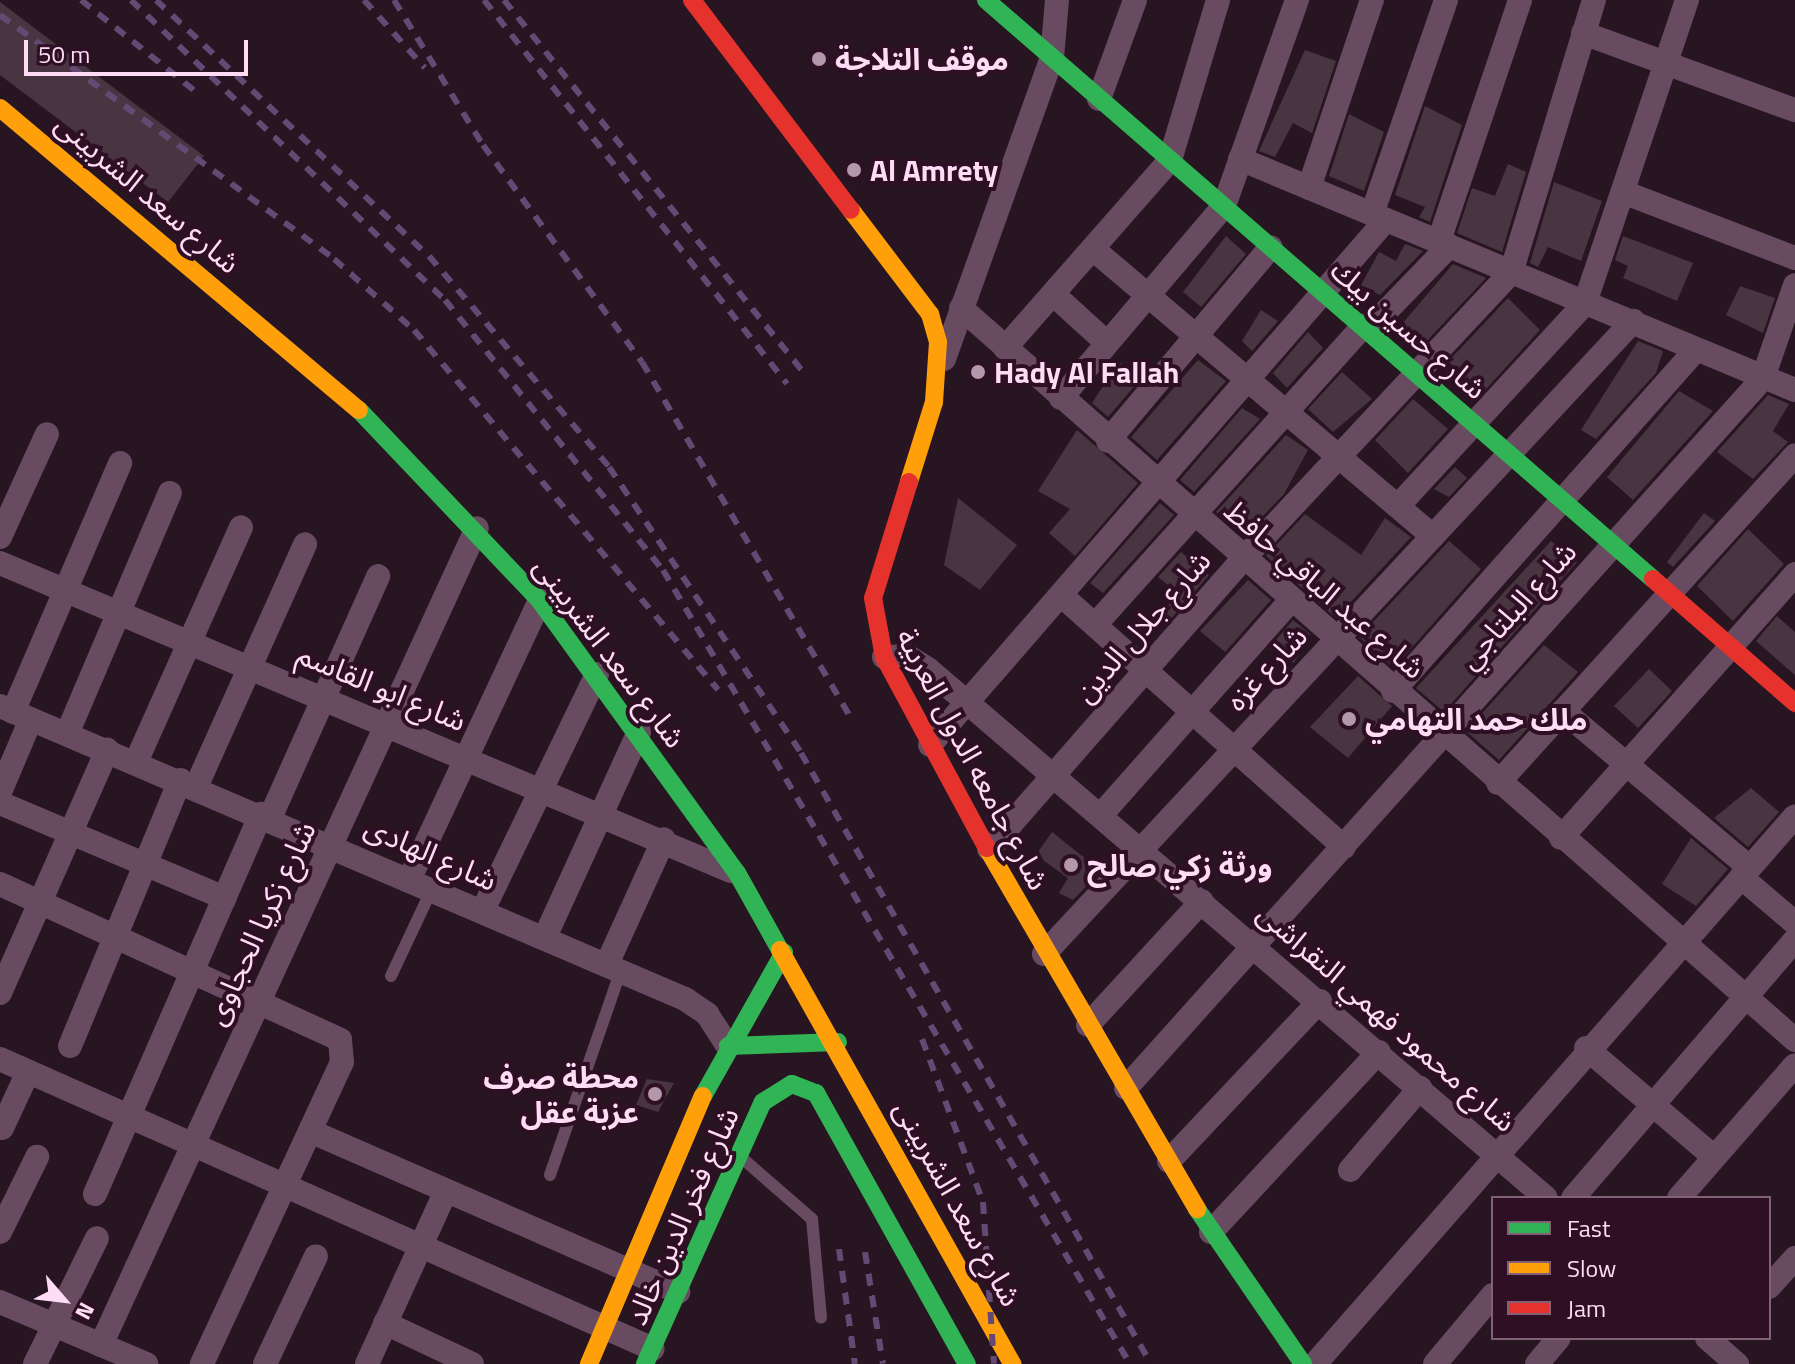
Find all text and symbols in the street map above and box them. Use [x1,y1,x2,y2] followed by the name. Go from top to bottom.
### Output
[28,24,252,74] scale bar
[38,36,90,72] text: 50 m
[835,41,1009,77] place label: موقف التلاجة
[810,50,828,68] marker: موقف التلاجة
[48,105,248,281] street label: شارع سعد الشربينى
[870,152,998,188] place label: Al Amrety
[845,161,863,179] marker: Al Amrety
[1324,251,1494,407] street label: شارع حسين بيك
[994,354,1179,390] place label: Hady Al Fallah
[969,363,987,381] marker: Hady Al Fallah
[1217,492,1433,686] street label: شارع عبد الباقي حافظ
[1450,534,1584,676] street label: شارع البلتاجي
[1066,543,1218,709] street label: شارع جلال الدين
[526,549,694,755] street label: شارع سعد الشربينى
[1218,618,1314,718] street label: شارع غزه
[889,622,1057,896] street label: شارع جامعه الدول العربية
[292,635,472,739] street label: شارع ابو القاسم
[1365,701,1587,737] place label: ملك حمد التهامي
[1340,710,1358,728] marker: ملك حمد التهامي
[359,808,503,898] street label: شارع الهادى
[197,815,323,1031] street label: شارع زكريا الحجاوى
[1087,847,1272,883] place label: ورثة زكي صالح
[1062,856,1080,874] marker: ورثة زكي صالح
[1250,895,1524,1139] street label: شارع محمود فهمي النقراشى
[483,1059,639,1130] place label: محطة صرف عزبة عقل
[646,1085,664,1103] marker: محطة صرف عزبة عقل
[887,1094,1029,1312] street label: شارع سعد الشربينى
[618,1102,746,1330] street label: شارع فخر الدين خالد
[1491,1196,1771,1340] legend
[1567,1210,1610,1246] text: Fast
[1567,1250,1616,1286] text: Slow
[24,1260,104,1340] north arrow
[1567,1290,1606,1326] text: Jam
[67,1297,104,1326] text: N

